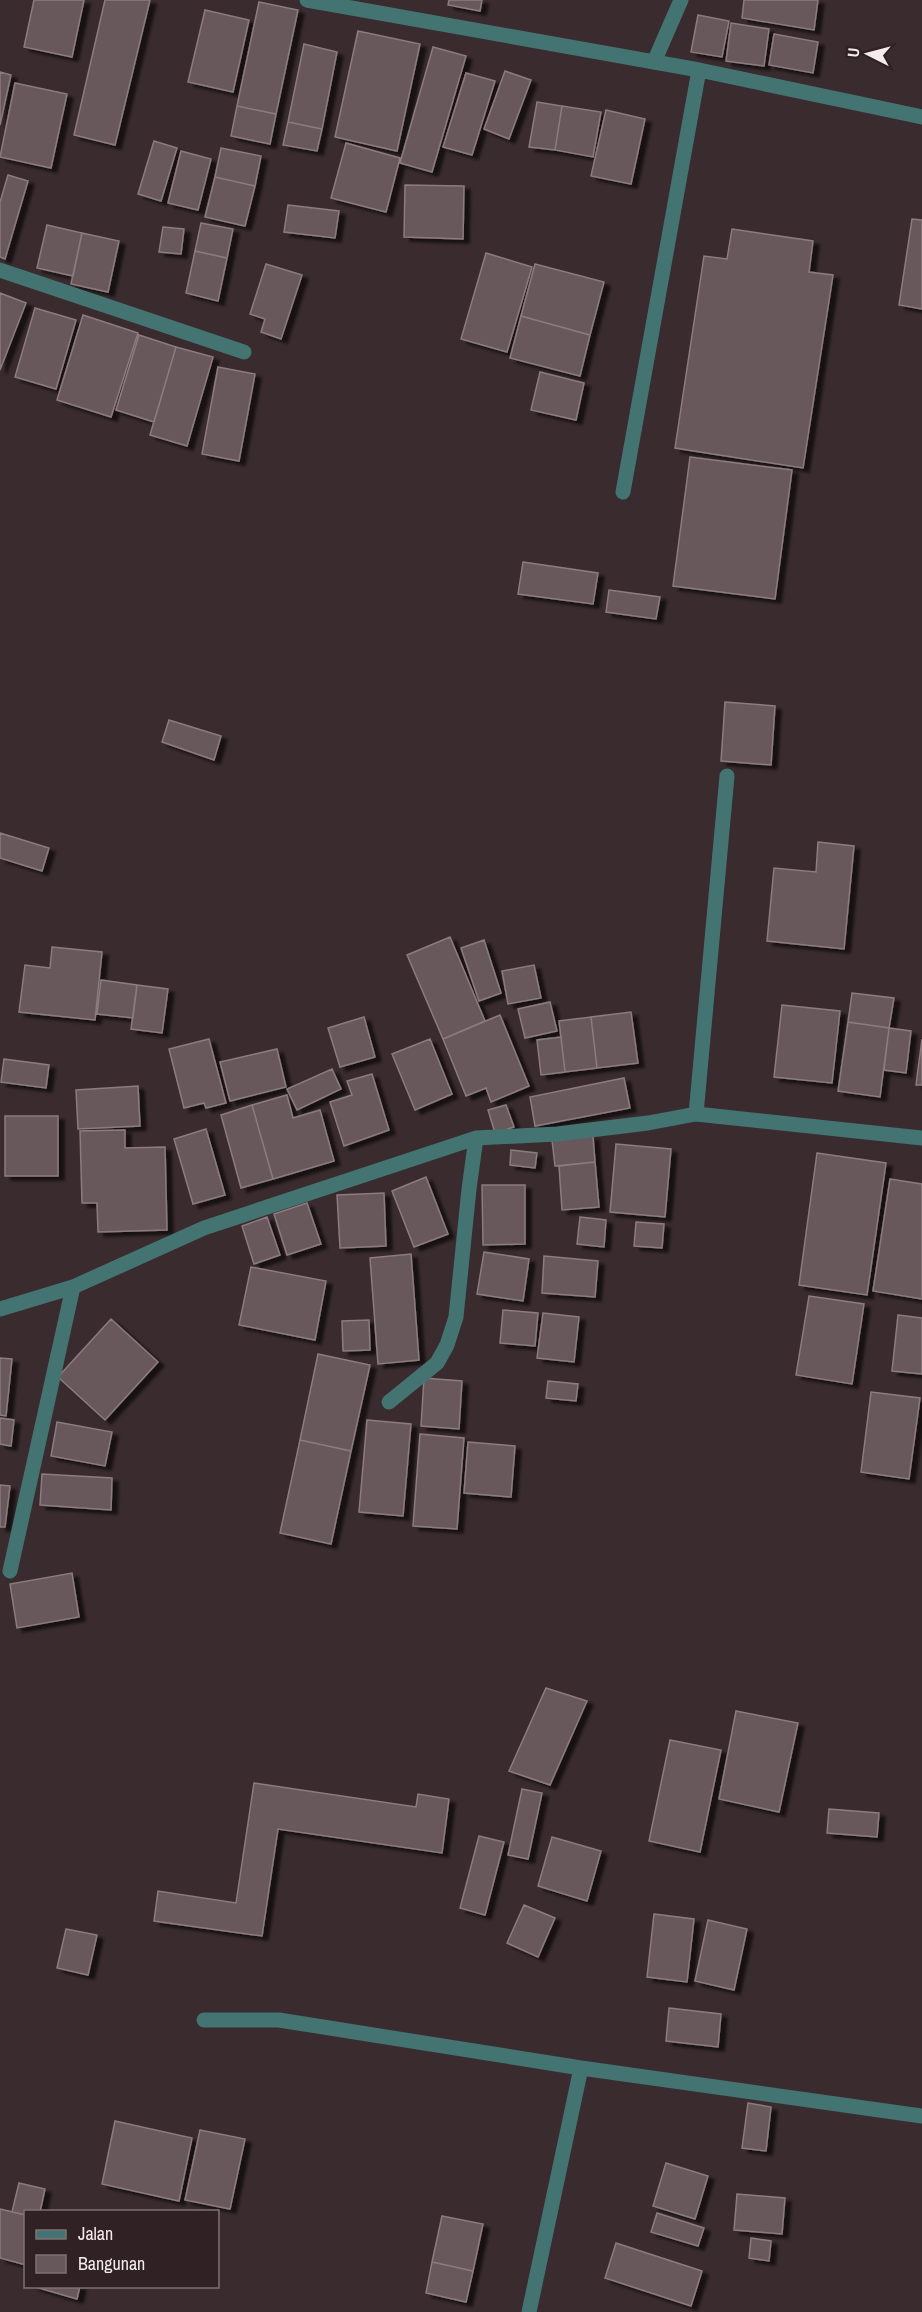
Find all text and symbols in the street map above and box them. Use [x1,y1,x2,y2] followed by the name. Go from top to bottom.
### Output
[838,24,898,84] north arrow
[842,47,865,58] text: U
[24,2210,219,2288] legend
[78,2221,113,2246] text: Jalan
[78,2251,145,2276] text: Bangunan

